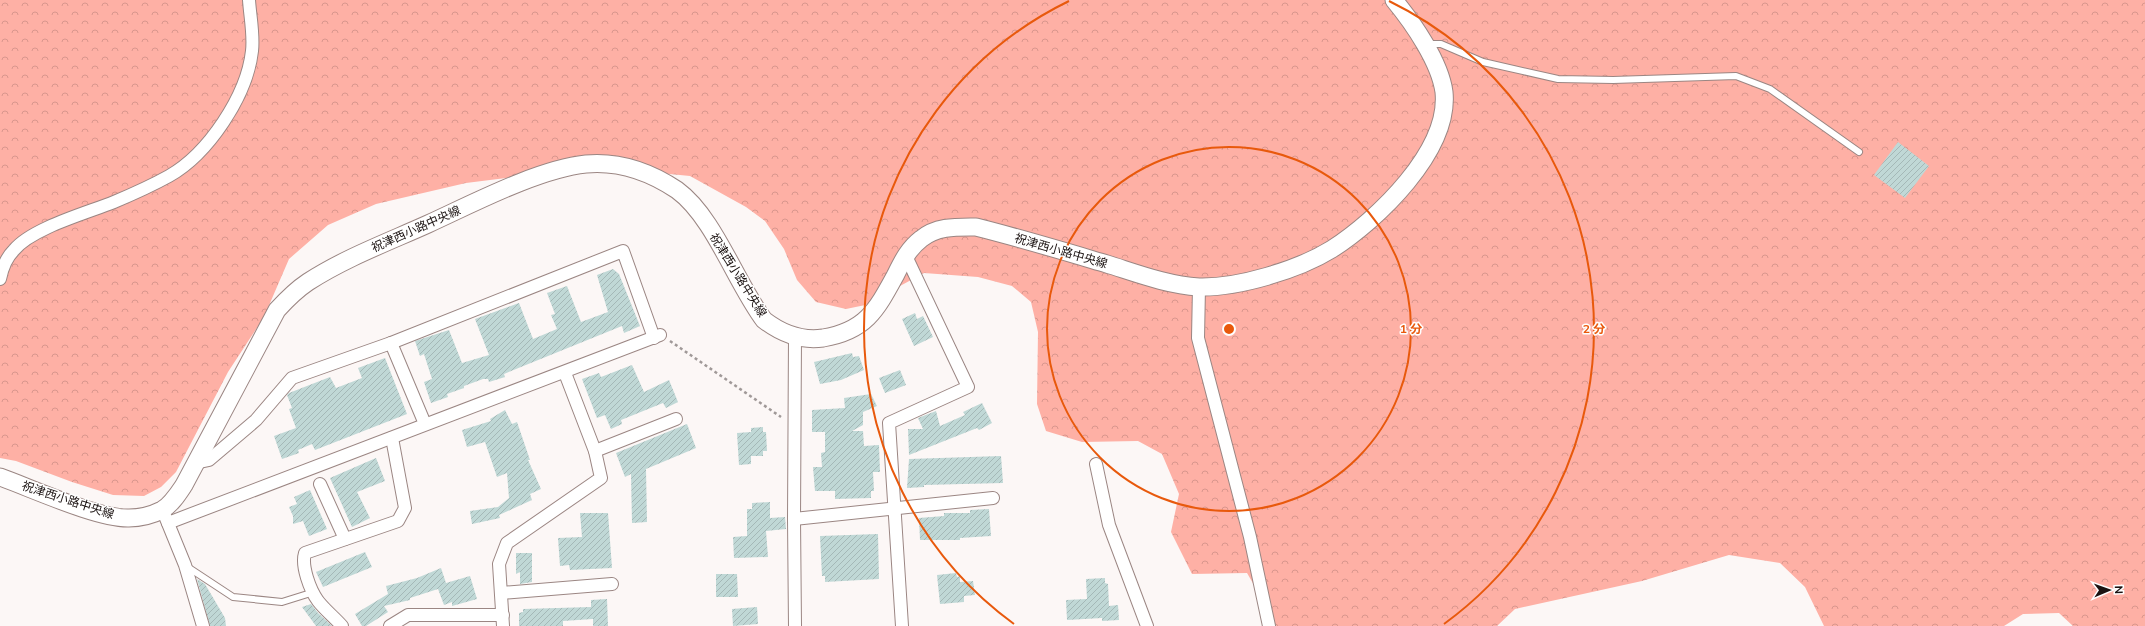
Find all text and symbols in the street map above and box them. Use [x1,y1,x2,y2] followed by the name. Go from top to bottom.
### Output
[369,202,463,255] street label: 祝津西小路中央線
[707,230,770,319] street label: 祝津西小路中央線
[1013,230,1109,271] street label: 祝津西小路中央線
[1400,321,1422,336] text: 1 分
[1583,321,1605,336] text: 2 分
[1222,322,1236,336] centre of rings
[20,478,116,521] street label: 祝津西小路中央線
[2089,570,2129,610] north arrow
[2112,585,2126,594] text: N

